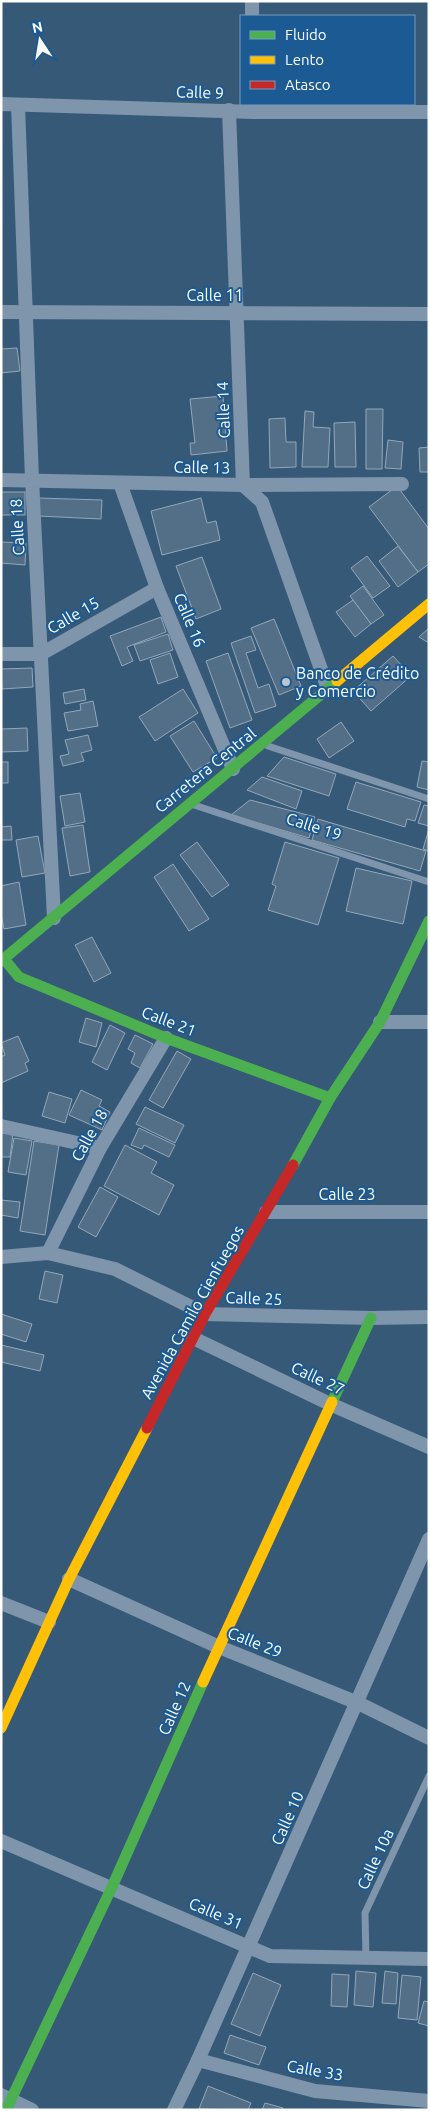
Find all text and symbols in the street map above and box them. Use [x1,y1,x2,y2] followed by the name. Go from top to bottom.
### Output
[15,15,65,65] north arrow
[240,15,415,105] legend
[31,18,44,36] text: N
[285,26,327,43] text: Fluido
[285,51,324,68] text: Lento
[285,76,331,93] text: Atasco
[176,82,224,102] street label: Calle 9
[187,286,243,304] street label: Calle 11
[213,381,233,439] street label: Calle 14
[173,458,231,476] street label: Calle 13
[7,498,27,556] street label: Calle 18
[171,590,209,650] street label: Calle 16
[44,593,102,637] street label: Calle 15
[296,664,419,700] place label: Banco de Crédito y Comercio
[280,676,292,688] marker: Banco de Crédito y Comercio
[151,724,259,816] street label: Carretera Central
[284,809,344,843] street label: Calle 19
[139,1002,199,1040] street label: Calle 21
[67,1106,111,1164] street label: Calle 18
[319,1185,375,1203] street label: Calle 23
[137,1222,247,1402] street label: Avenida Camilo Cienfuegos
[225,1288,283,1308] street label: Calle 25
[288,1358,348,1398] street label: Calle 27
[225,1623,285,1661] street label: Calle 29
[154,1678,194,1738] street label: Calle 12
[267,1788,307,1848] street label: Calle 10
[353,1826,397,1892] street label: Calle 10a
[186,1894,246,1932] street label: Calle 31
[285,2056,345,2084] street label: Calle 33

